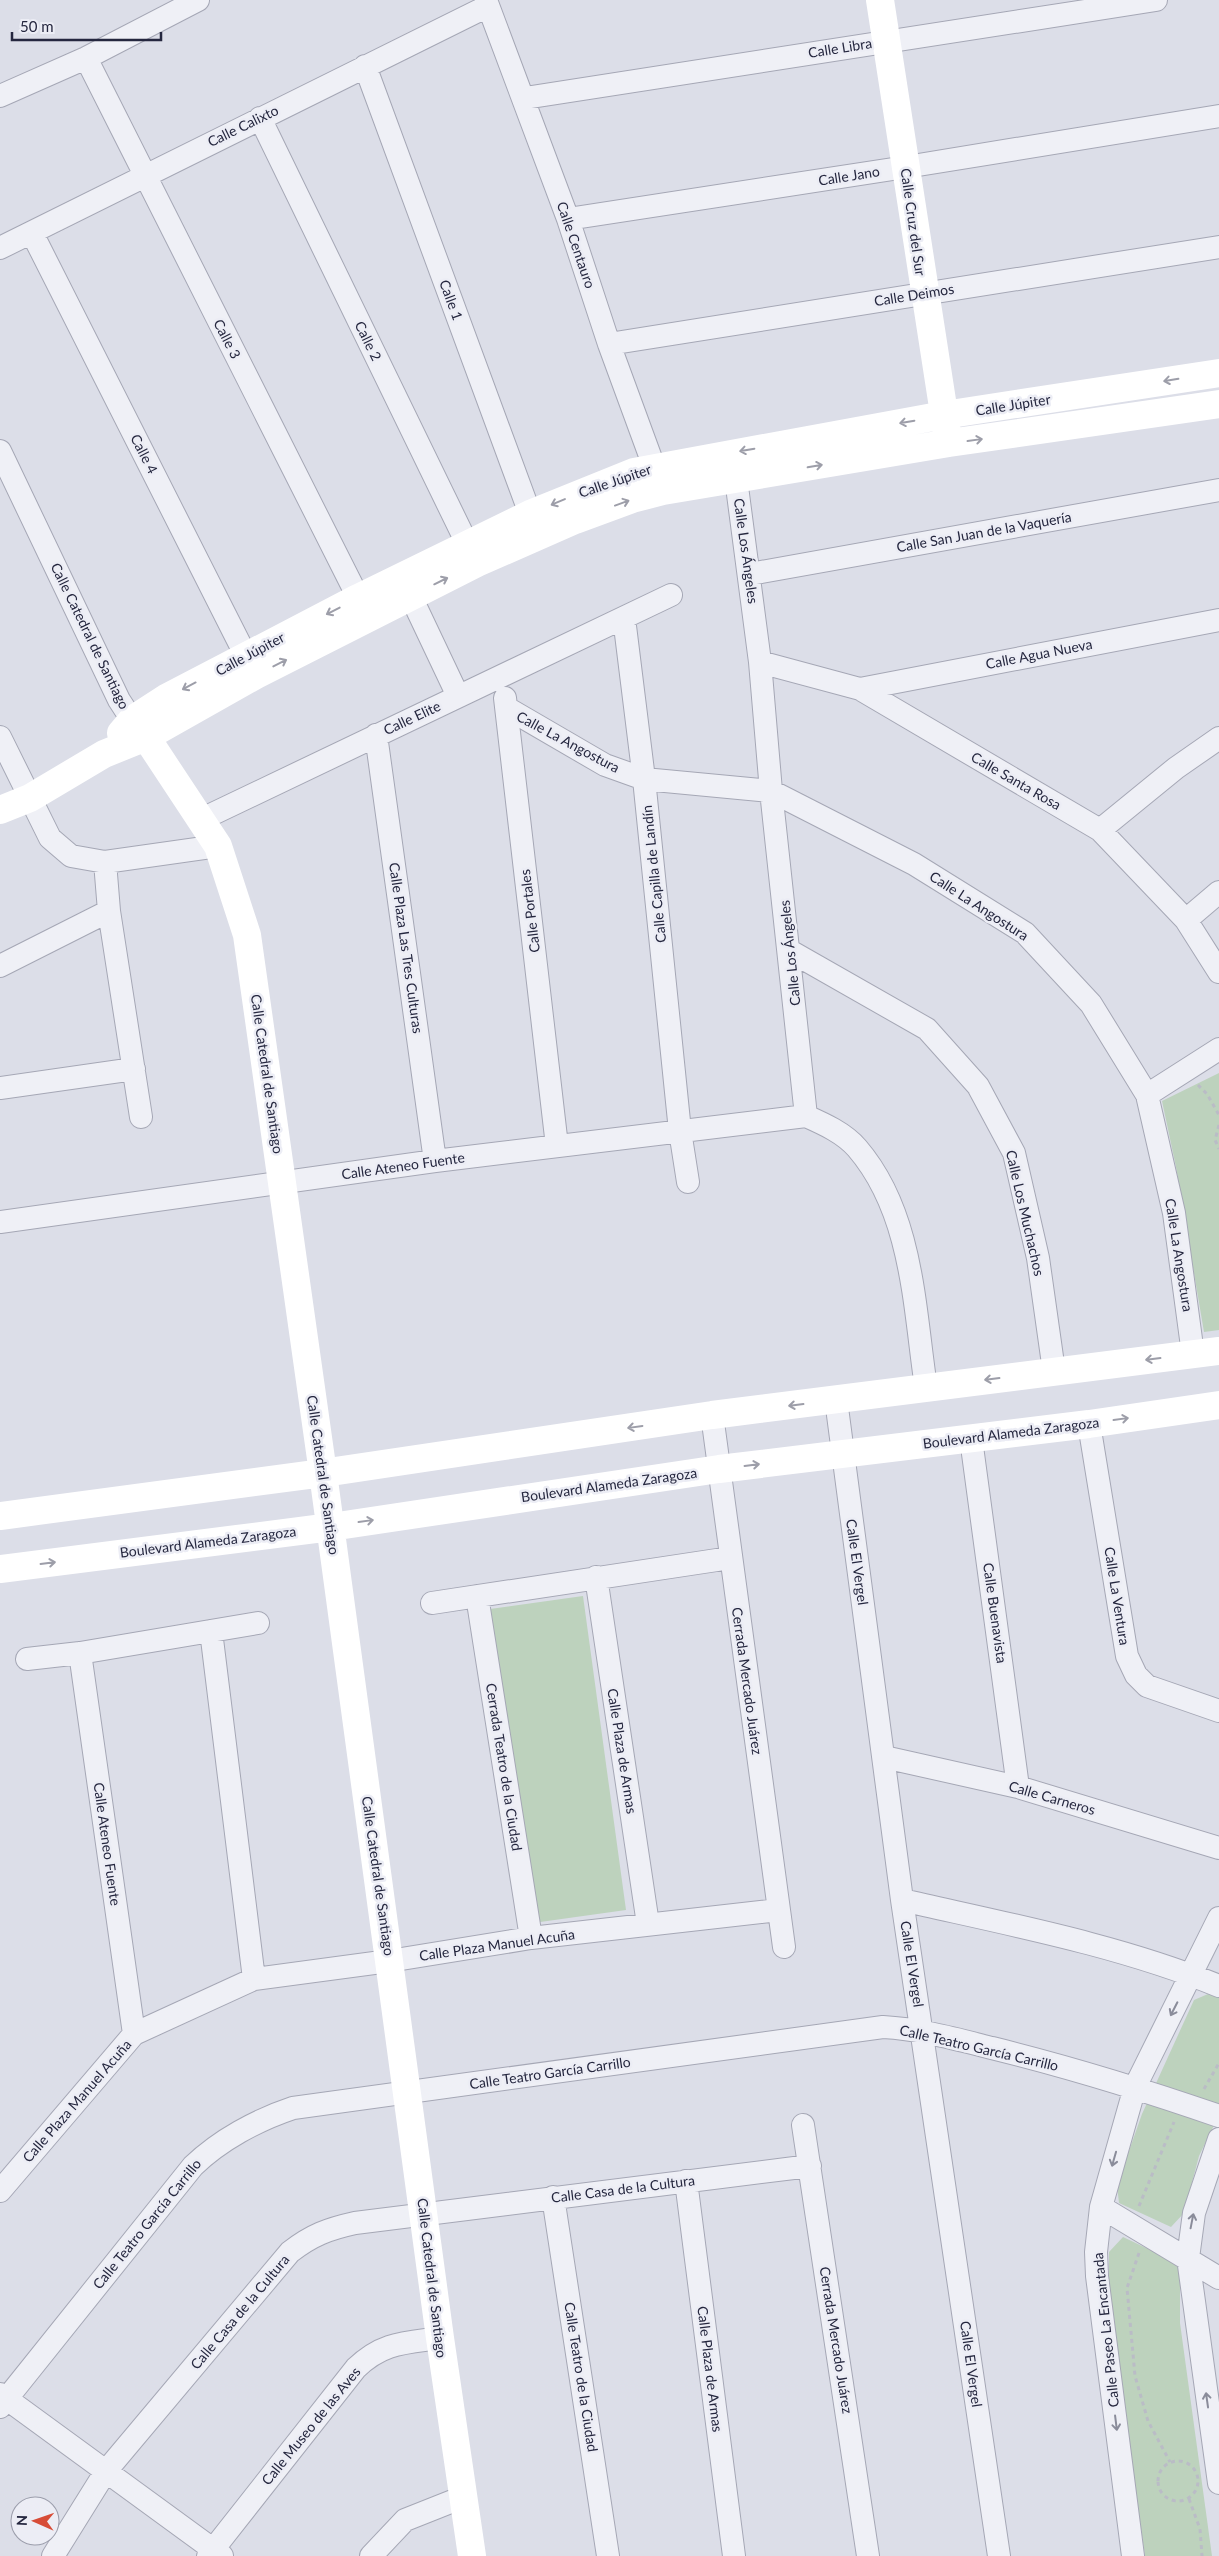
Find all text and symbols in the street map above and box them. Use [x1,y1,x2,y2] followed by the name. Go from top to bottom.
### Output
[12,10,161,42] scale bar
[20,17,54,35] text: 50 m
[807,34,873,61] street label: Calle Libra
[205,101,281,150] street label: Calle Calixto
[817,162,881,189] street label: Calle Jano
[898,167,929,277] street label: Calle Cruz del Sur
[554,199,599,291] street label: Calle Centauro
[436,277,467,322] street label: Calle 1
[873,280,955,309] street label: Calle Deimos
[210,316,245,361] street label: Calle 3
[352,318,385,363] street label: Calle 2
[1163,376,1179,386] one-way arrow
[974,390,1052,419] street label: Calle Júpiter
[899,417,915,427] one-way arrow
[127,431,162,476] street label: Calle 4
[967,434,983,444] one-way arrow
[739,446,755,456] one-way arrow
[576,460,653,501] street label: Calle Júpiter
[806,461,822,471] one-way arrow
[551,497,566,507] one-way arrow
[731,497,762,605] street label: Calle Los Ángeles
[614,498,629,507] one-way arrow
[895,508,1073,555] street label: Calle San Juan de la Vaquería
[48,560,133,712] street label: Calle Catedral de Santiago
[433,576,448,585] one-way arrow
[326,607,341,616] one-way arrow
[212,628,287,679] street label: Calle Júpiter
[984,635,1094,672] street label: Calle Agua Nueva
[273,658,288,668] one-way arrow
[182,681,197,691] one-way arrow
[381,697,443,738] street label: Calle Elite
[514,707,623,776] street label: Calle La Angostura
[968,748,1064,813] street label: Calle Santa Rosa
[638,804,669,944] street label: Calle Capilla de Landín
[386,861,427,1035] street label: Calle Plaza Las Tres Culturas
[927,867,1032,944] street label: Calle La Angostura
[516,868,543,954] street label: Calle Portales
[775,899,804,1007] street label: Calle Los Ángeles
[248,993,287,1155] street label: Calle Catedral de Santiago
[340,1148,466,1183] street label: Calle Ateneo Fuente
[1003,1148,1048,1278] street label: Calle Los Muchachos
[1162,1197,1197,1313] street label: Calle La Angostura
[1145,1354,1161,1364] one-way arrow
[984,1374,1000,1384] one-way arrow
[304,1394,343,1556] street label: Calle Catedral de Santiago
[788,1400,804,1410] one-way arrow
[922,1413,1100,1452] street label: Boulevard Alameda Zaragoza
[1113,1414,1129,1424] one-way arrow
[627,1422,643,1432] one-way arrow
[743,1460,759,1470] one-way arrow
[520,1464,698,1505] street label: Boulevard Alameda Zaragoza
[357,1516,373,1526] one-way arrow
[843,1518,872,1606] street label: Calle El Vergel
[119,1522,297,1561] street label: Boulevard Alameda Zaragoza
[1101,1545,1134,1646] street label: Calle La Ventura
[40,1558,56,1568] one-way arrow
[980,1562,1011,1664] street label: Calle Buenavista
[729,1606,766,1756] street label: Cerrada Mercado Juárez
[483,1682,526,1852] street label: Cerrada Teatro de la Ciudad
[604,1687,641,1815] street label: Calle Plaza de Armas
[1007,1777,1097,1818] street label: Calle Carneros
[90,1781,125,1907] street label: Calle Ateneo Fuente
[359,1795,398,1957] street label: Calle Catedral de Santiago
[897,1920,928,2008] street label: Calle El Vergel
[418,1925,576,1964] street label: Calle Plaza Manuel Acuña
[1169,2002,1179,2017] one-way arrow
[898,2021,1060,2074] street label: Calle Teatro García Carrillo
[19,2036,135,2166] street label: Calle Plaza Manuel Acuña
[468,2053,632,2092] street label: Calle Teatro García Carrillo
[1109,2151,1119,2167] one-way arrow
[89,2155,204,2292] street label: Calle Teatro García Carrillo
[550,2171,696,2206] street label: Calle Casa de la Cultura
[414,2197,451,2359] street label: Calle Catedral de Santiago
[1188,2214,1198,2230] one-way arrow
[187,2251,293,2373] street label: Calle Casa de la Cultura
[1089,2252,1122,2408] street label: Calle Paseo La Encantada
[816,2265,857,2415] street label: Cerrada Mercado Juárez
[561,2301,602,2453] street label: Calle Teatro de la Ciudad
[694,2305,727,2433] street label: Calle Plaza de Armas
[957,2320,986,2408] street label: Calle El Vergel
[258,2363,364,2488] street label: Calle Museo de las Aves
[1202,2392,1212,2408] one-way arrow
[1111,2415,1121,2431] one-way arrow
[10,2496,60,2546] north arrow
[13,2515,30,2526] text: N

